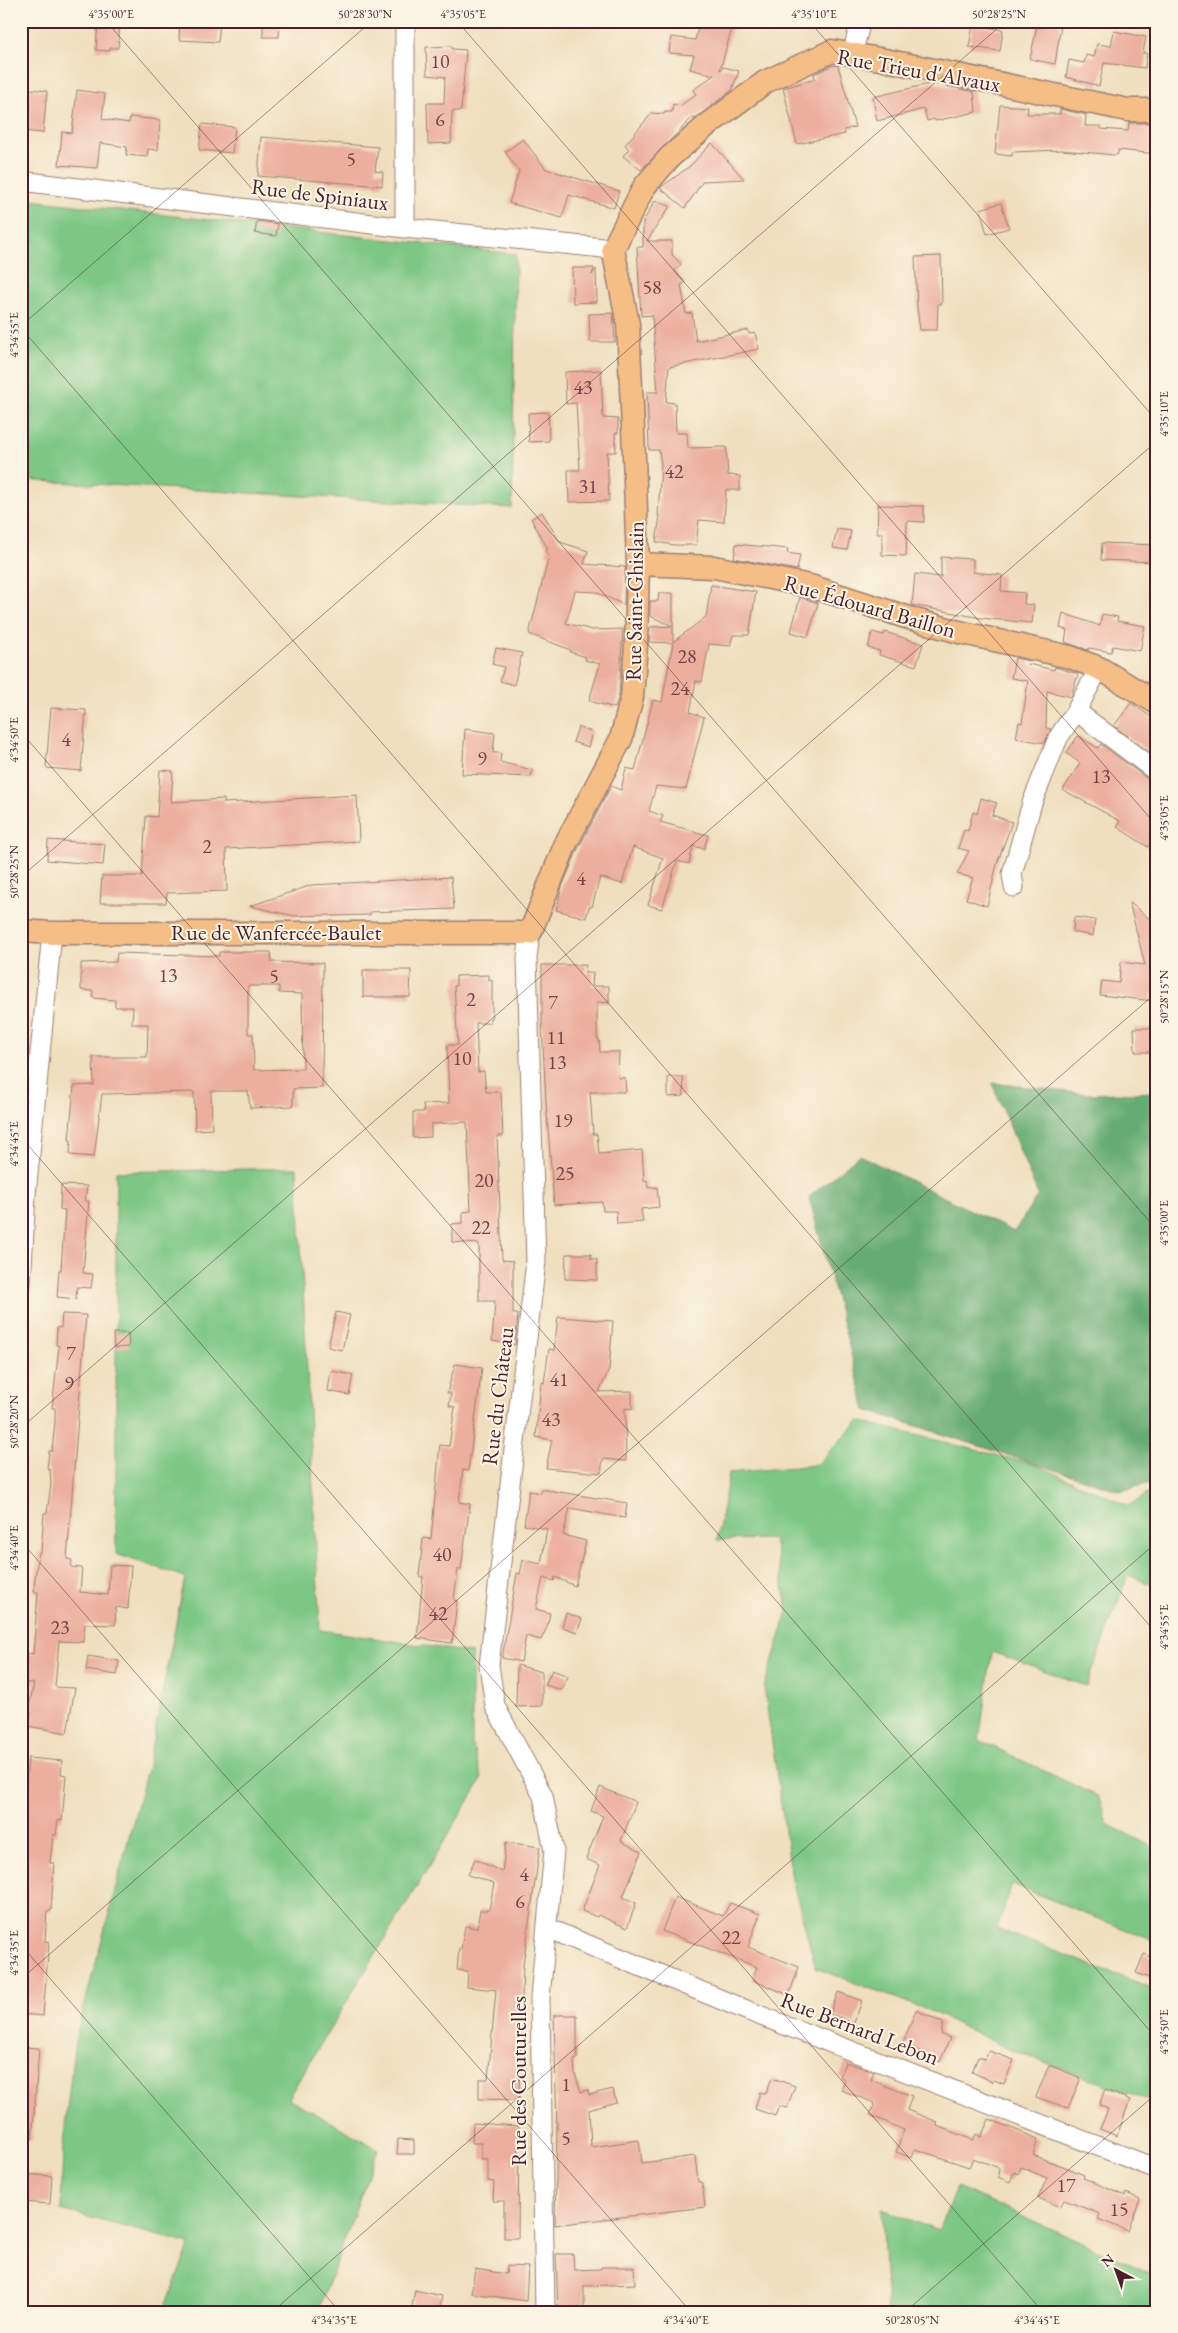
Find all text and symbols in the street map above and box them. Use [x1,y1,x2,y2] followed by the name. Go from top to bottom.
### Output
[88,6,134,22] text: 4°35'00"E
[338,6,392,22] text: 50°28'30"N
[440,6,486,22] text: 4°35'05"E
[791,6,837,22] text: 4°35'10"E
[972,6,1026,22] text: 50°28'25"N
[835,42,1003,99] street label: Rue Trieu d'Alvaux
[430,48,450,74] house number: 10
[435,106,445,132] house number: 6
[346,146,356,172] house number: 5
[250,172,391,217] street label: Rue de Spiniaux
[642,274,662,300] house number: 58
[6,312,22,358] text: 4°34'55"E
[573,374,593,400] house number: 43
[1156,391,1172,437] text: 4°35'10"E
[664,458,684,484] house number: 42
[578,473,598,499] house number: 31
[619,520,650,681] street label: Rue Saint-Ghislain
[781,568,960,645] street label: Rue Édouard Baillon
[677,643,697,669] house number: 28
[670,675,690,701] house number: 24
[6,717,22,763] text: 4°34'50"E
[61,726,71,752] house number: 4
[477,745,487,771] house number: 9
[1091,763,1111,789] house number: 13
[1156,795,1172,841] text: 4°35'05"E
[202,833,212,859] house number: 2
[6,845,22,899] text: 50°28'25"N
[576,865,586,891] house number: 4
[171,918,381,947] street label: Rue de Wanfercée-Baulet
[158,962,178,988] house number: 13
[269,963,279,989] house number: 5
[1156,970,1172,1024] text: 50°28'15"N
[466,986,476,1012] house number: 2
[548,989,558,1015] house number: 7
[546,1024,566,1050] house number: 11
[452,1045,472,1071] house number: 10
[547,1049,567,1075] house number: 13
[553,1107,573,1133] house number: 19
[6,1121,22,1167] text: 4°34'45"E
[555,1160,575,1186] house number: 25
[474,1167,494,1193] house number: 20
[1156,1200,1172,1246] text: 4°35'00"E
[471,1214,491,1240] house number: 22
[475,1325,520,1467] street label: Rue du Château
[66,1340,76,1366] house number: 7
[549,1366,569,1392] house number: 41
[64,1370,74,1396] house number: 9
[6,1395,22,1449] text: 50°28'20"N
[541,1406,561,1432] house number: 43
[6,1525,22,1571] text: 4°34'40"E
[432,1541,452,1567] house number: 40
[428,1600,448,1626] house number: 42
[1156,1604,1172,1650] text: 4°34'55"E
[50,1614,70,1640] house number: 23
[519,1861,529,1887] house number: 4
[515,1888,525,1914] house number: 6
[721,1924,741,1950] house number: 22
[6,1930,22,1976] text: 4°34'35"E
[776,1985,944,2072] street label: Rue Bernard Lebon
[504,1996,533,2166] street label: Rue des Couturelles
[1156,2009,1172,2055] text: 4°34'50"E
[561,2071,571,2097] house number: 1
[561,2125,571,2151] house number: 5
[1056,2172,1076,2198] house number: 17
[1109,2196,1129,2222] house number: 15
[1090,2246,1140,2296] north arrow
[1097,2249,1118,2271] text: N
[311,2312,357,2328] text: 4°34'35"E
[663,2312,709,2328] text: 4°34'40"E
[885,2312,939,2328] text: 50°28'05"N
[1014,2312,1060,2328] text: 4°34'45"E

